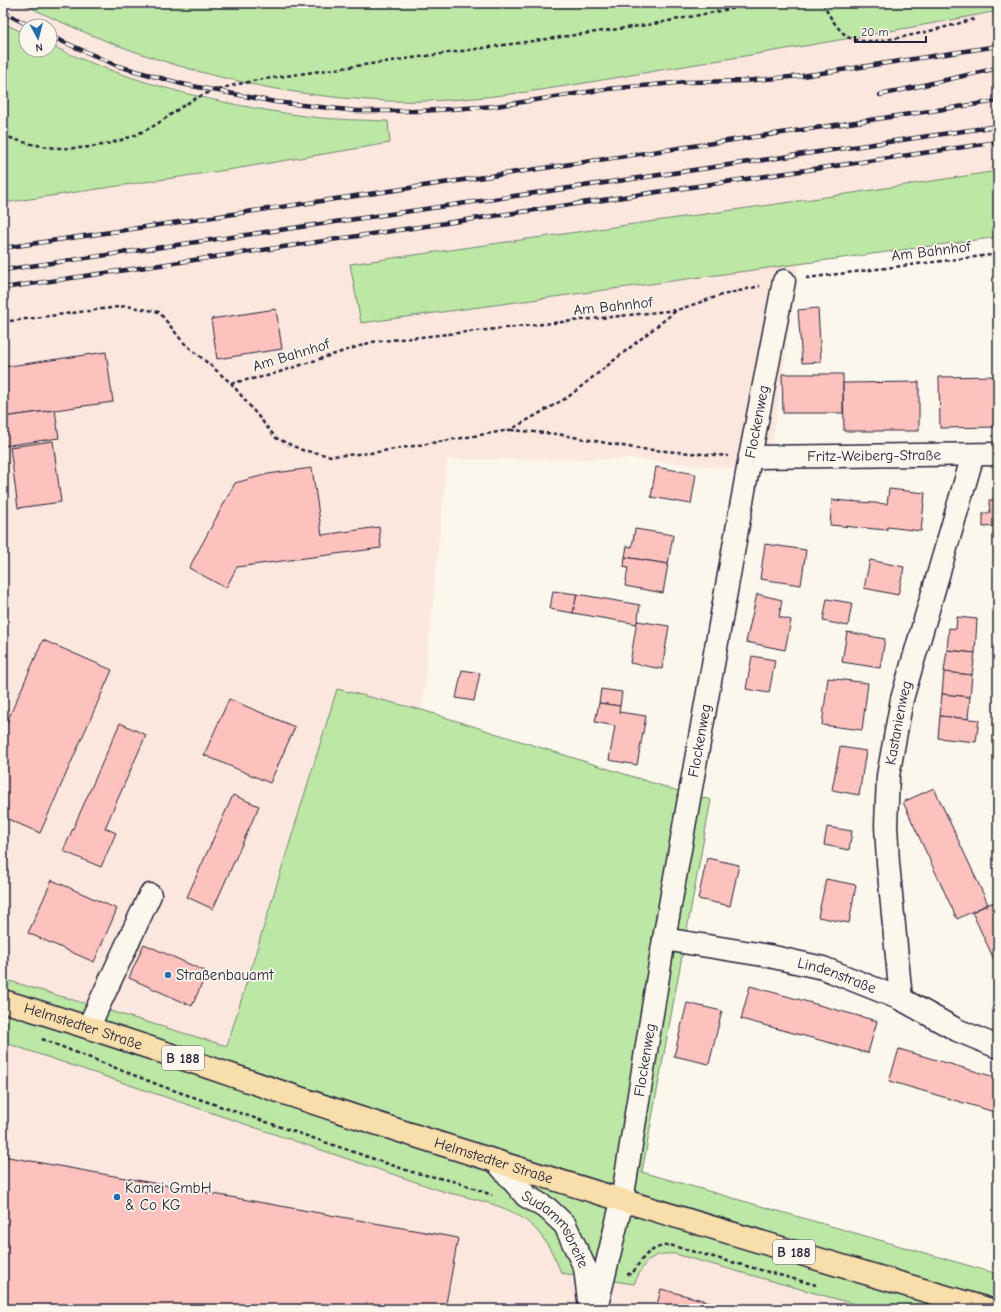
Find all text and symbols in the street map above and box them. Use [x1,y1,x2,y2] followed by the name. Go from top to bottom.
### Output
[18,18,58,58] north arrow
[855,18,926,44] scale bar
[861,25,889,39] text: 20 m
[35,41,44,54] text: N
[890,237,972,265] street label: Am Bahnhof
[572,293,654,319] street label: Am Bahnhof
[250,335,332,375] street label: Am Bahnhof
[741,384,773,460] street label: Flockenweg
[807,446,941,465] street label: Fritz-Weiberg-Straße
[881,678,916,766] street label: Kastanienweg
[684,703,715,779] street label: Flockenweg
[796,954,879,997] street label: Lindenstraße
[176,966,274,984] place label: Straßenbauamt
[163,970,173,980] marker: Straßenbauamt
[22,999,145,1054] street label: Helmstedter Straße
[630,1022,659,1098] street label: Flockenweg
[162,1046,204,1070] road number: B 188
[432,1133,556,1188] street label: Helmstedter Straße
[125,1179,212,1214] place label: Kamei GmbH & Co KG
[518,1186,593,1271] street label: Sudammsbreite
[112,1192,122,1202] marker: Kamei GmbH & Co KG
[773,1240,815,1264] road number: B 188

